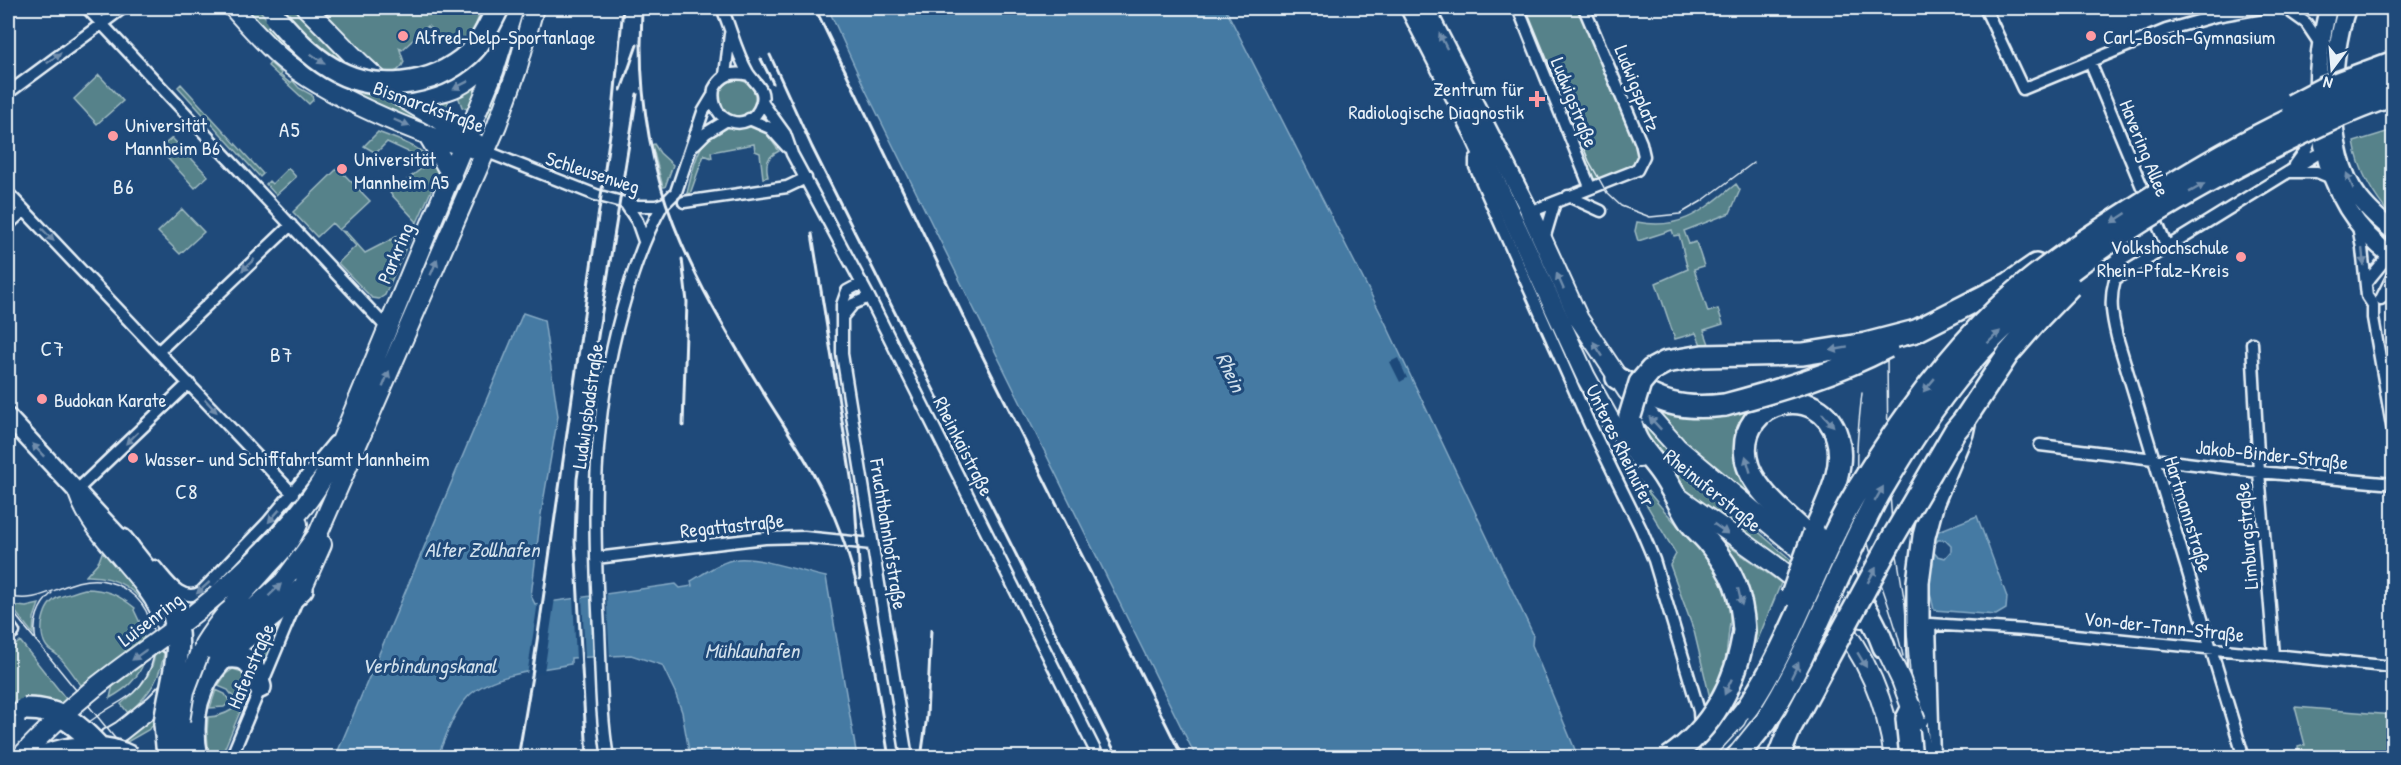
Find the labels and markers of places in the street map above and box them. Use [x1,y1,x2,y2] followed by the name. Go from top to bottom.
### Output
[415,23,596,50] place label: Alfred-Delp-Sportanlage
[2103,23,2275,50] place label: Carl-Bosch-Gymnasium
[396,29,410,43] marker: Alfred-Delp-Sportanlage
[2084,29,2098,43] marker: Carl-Bosch-Gymnasium
[1348,75,1524,125] place label: Zentrum für Radiologische Diagnostik
[1528,90,1546,108] marker: Zentrum für Radiologische Diagnostik
[125,111,220,161] place label: Universität Mannheim B6
[106,129,120,143] marker: Universität Mannheim B6
[354,145,450,195] place label: Universität Mannheim A5
[335,162,349,176] marker: Universität Mannheim A5
[2097,233,2229,283] place label: Volkshochschule Rhein-Pfalz-Kreis
[2234,250,2248,264] marker: Volkshochschule Rhein-Pfalz-Kreis
[54,386,166,413] place label: Budokan Karate
[35,392,49,406] marker: Budokan Karate
[145,445,430,472] place label: Wasser- und Schifffahrtsamt Mannheim
[126,451,140,465] marker: Wasser- und Schifffahrtsamt Mannheim

